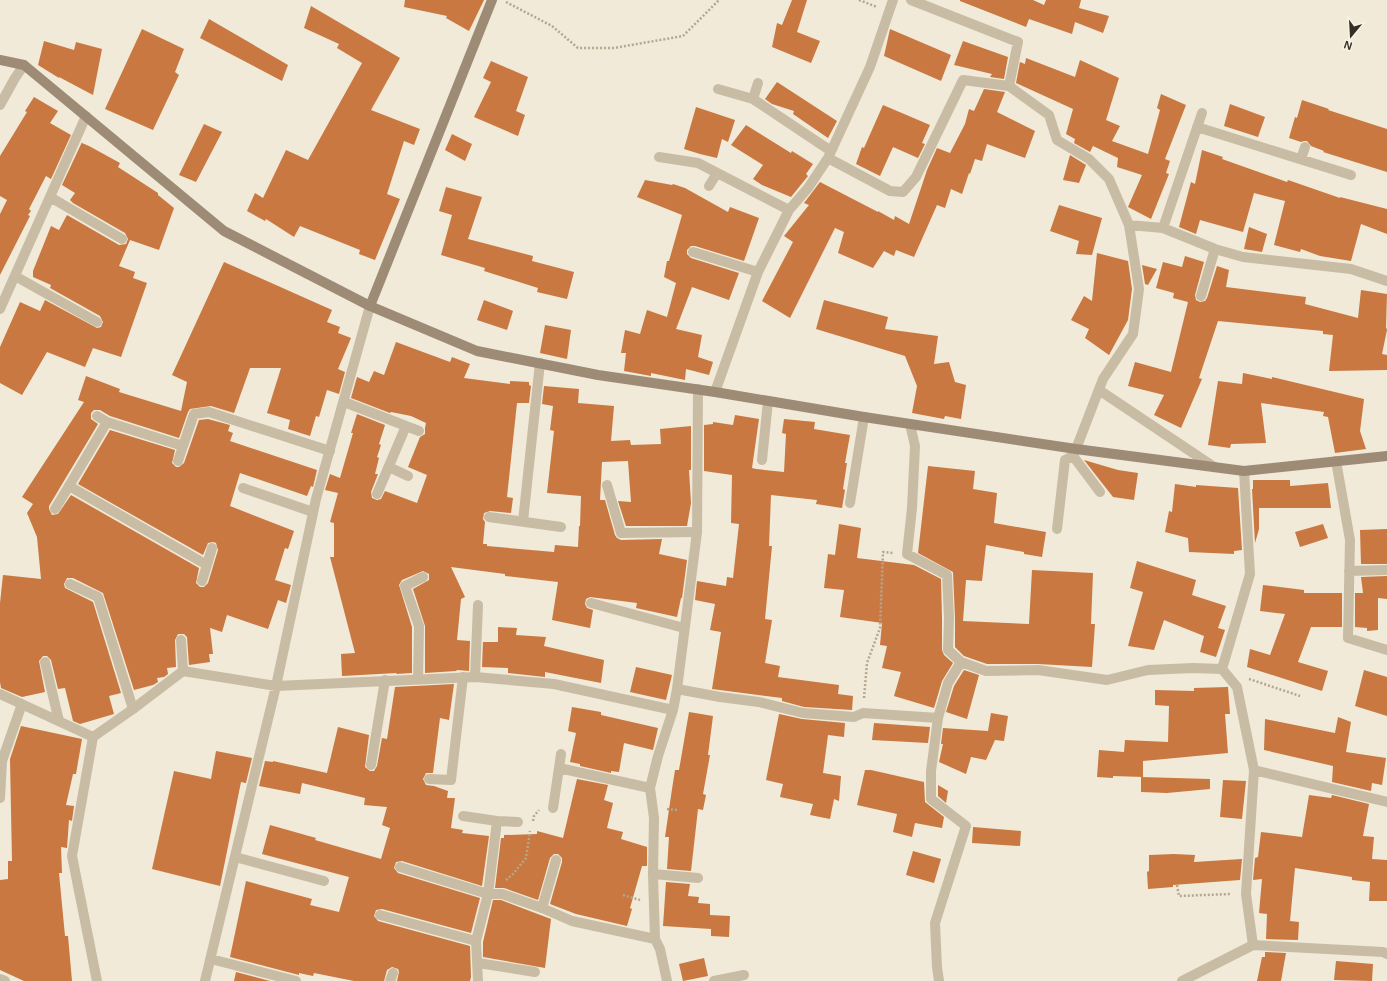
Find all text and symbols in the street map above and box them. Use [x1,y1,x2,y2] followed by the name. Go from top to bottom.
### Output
[1331,16,1371,56] north arrow
[1342,39,1354,52] text: N

